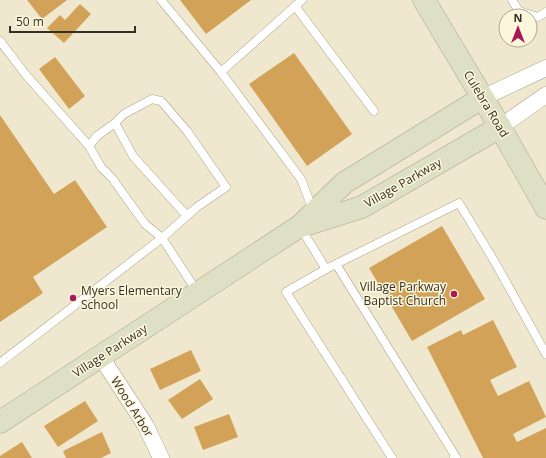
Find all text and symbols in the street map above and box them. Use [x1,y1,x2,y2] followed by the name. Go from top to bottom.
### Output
[10,8,135,34] scale bar
[498,8,538,48] north arrow
[514,10,522,25] text: N
[16,13,44,30] text: 50 m
[460,67,513,140] street label: Culebra Road
[361,153,445,212] street label: Village Parkway
[360,278,447,309] place label: Village Parkway Baptist Church
[81,282,183,313] place label: Myers Elementary School
[449,289,459,299] marker: Village Parkway Baptist Church
[68,293,78,303] marker: Myers Elementary School
[69,319,151,381] street label: Village Parkway
[107,373,158,440] street label: Wood Arbor

